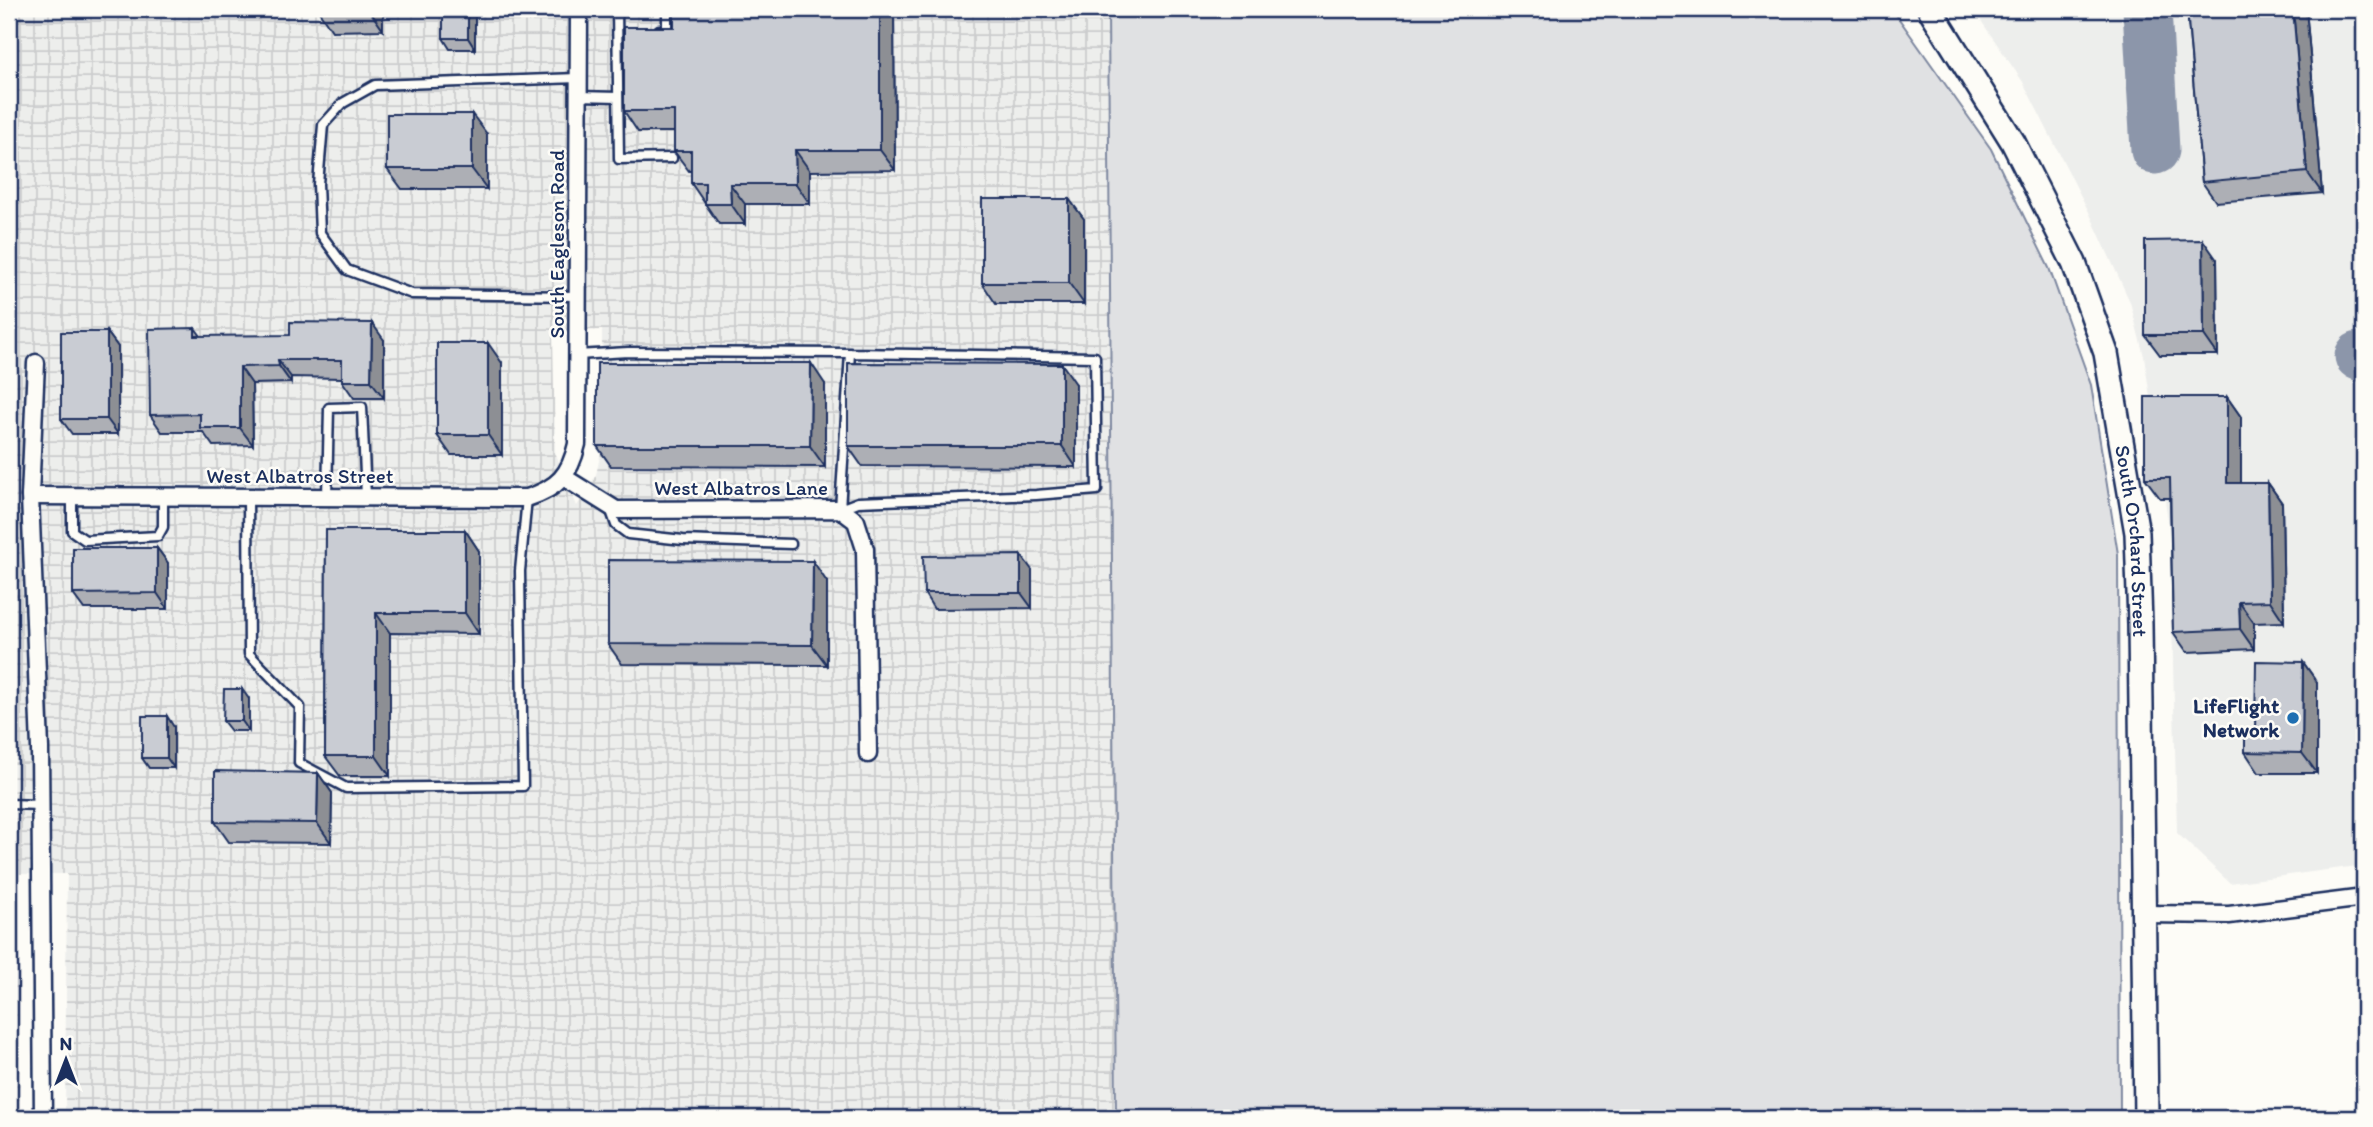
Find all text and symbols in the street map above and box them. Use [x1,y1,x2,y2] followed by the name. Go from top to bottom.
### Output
[544,149,569,339] street label: South Eagleson Road
[2110,443,2153,637] street label: South Orchard Street
[206,463,394,488] street label: West Albatros Street
[654,475,828,500] street label: West Albatros Lane
[2193,693,2280,742] place label: LifeFlight Network
[2285,710,2301,726] marker: LifeFlight Network
[32,1026,102,1096] north arrow
[60,1032,72,1055] text: N

